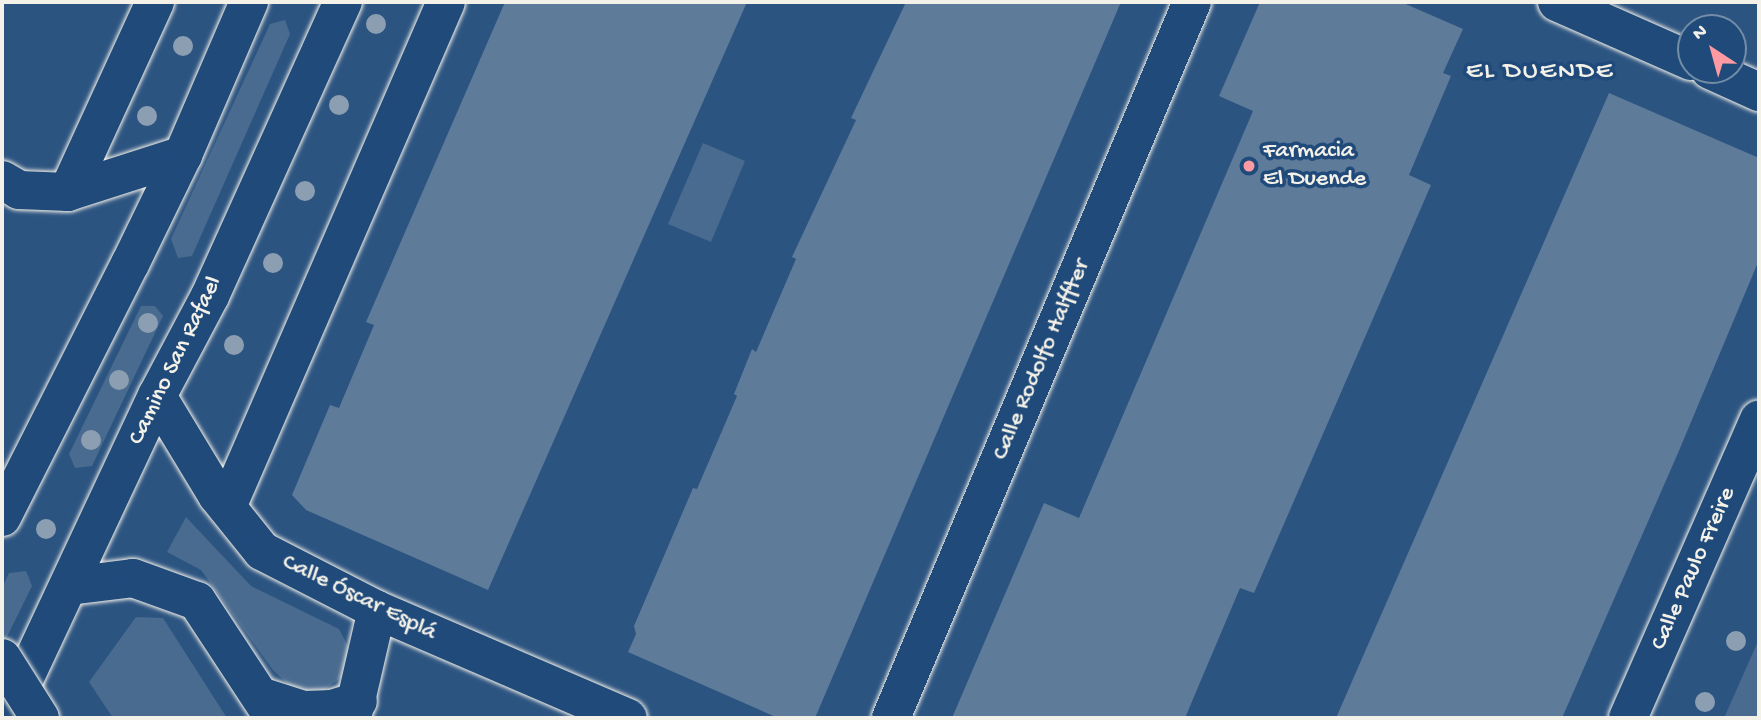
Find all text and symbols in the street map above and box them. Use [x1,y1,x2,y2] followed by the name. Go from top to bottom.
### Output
[1677,14,1747,84] north arrow
[1689,20,1712,46] text: N
[1467,57,1613,89] district label: EL DUENDE
[1263,138,1366,194] place label: Farmacia El Duende
[1241,158,1257,174] marker: Farmacia El Duende
[987,255,1097,465] street label: Calle Rodolfo Halffter
[123,272,229,450] street label: Camino San Rafael
[1645,483,1743,655] street label: Calle Paulo Freire
[277,548,441,648] street label: Calle Óscar Esplá

